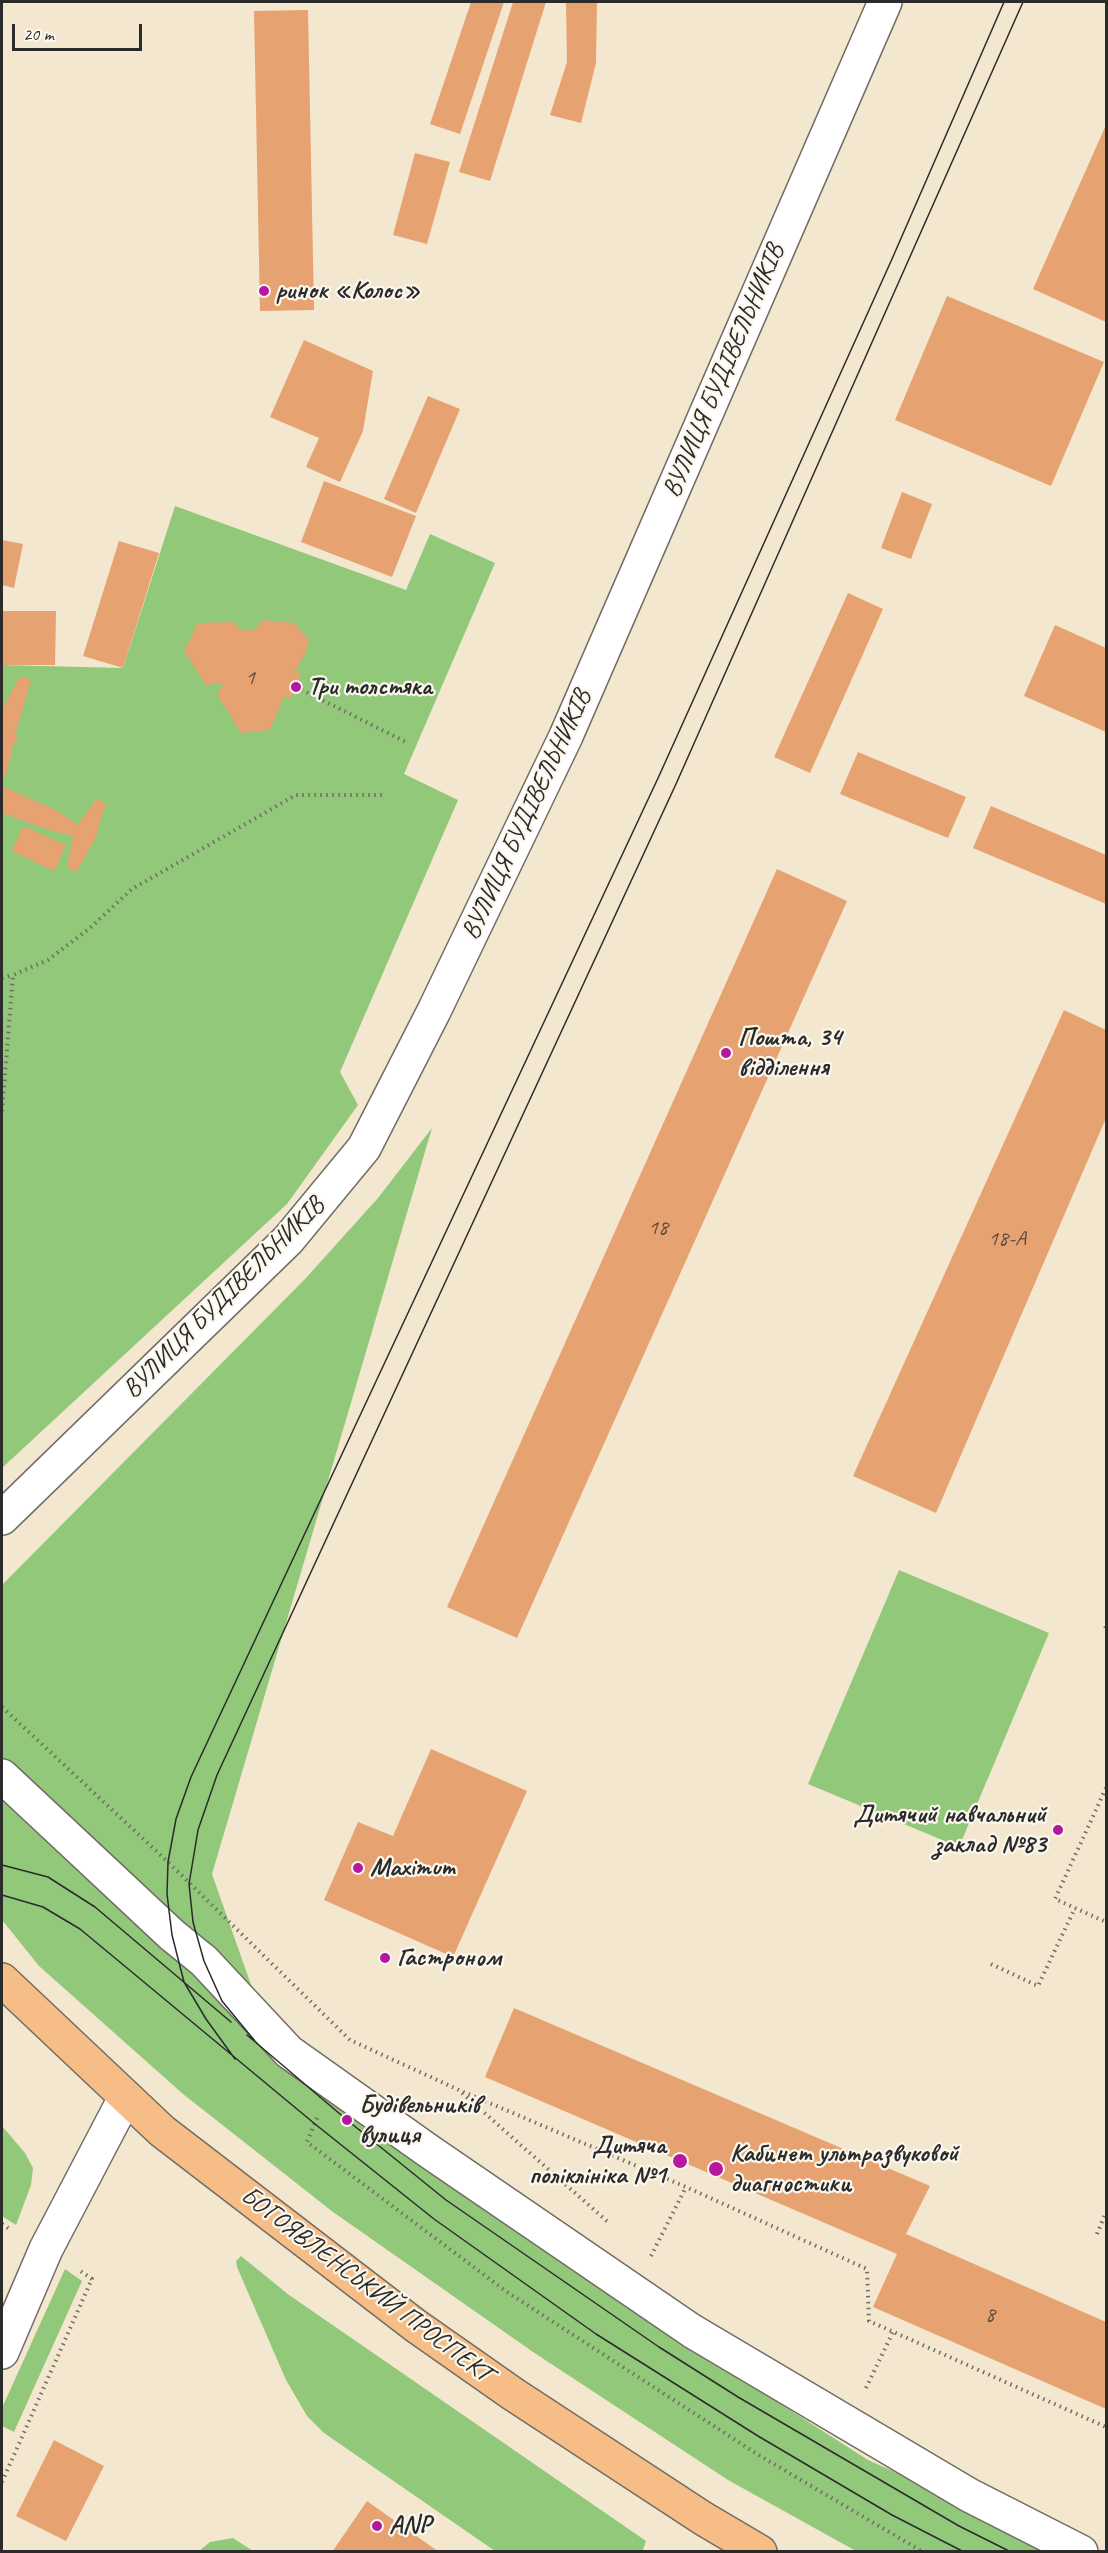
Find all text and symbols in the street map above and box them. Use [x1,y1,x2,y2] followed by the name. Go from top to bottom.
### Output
[15,12,146,50] scale bar
[23,23,54,45] text: 20 m
[657,240,791,502] street label: ВУЛИЦЯ БУДІВЕЛЬНИКІВ
[276,275,420,307] place label: ринок «Колос»
[257,284,271,298] marker: ринок «Колос»
[245,665,255,691] house number: 1
[308,671,432,703] place label: Три толстяка
[289,680,303,694] marker: Три толстяка
[455,685,599,945] street label: ВУЛИЦЯ БУДІВЕЛЬНИКІВ
[738,1022,841,1084] place label: Пошта, 34 відділення
[719,1046,733,1060] marker: Пошта, 34 відділення
[117,1191,331,1405] street label: ВУЛИЦЯ БУДІВЕЛЬНИКІВ
[648,1215,668,1241] house number: 18
[988,1226,1026,1252] house number: 18-А
[853,1799,1046,1860] place label: Дитячий навчальний заклад №83
[1051,1823,1065,1837] marker: Дитячий навчальний заклад №83
[370,1852,455,1884] place label: Maximum
[351,1861,365,1875] marker: Maximum
[397,1942,501,1974] place label: Гастроном
[378,1951,392,1965] marker: Гастроном
[359,2089,480,2150] place label: Будівельників вулиця
[340,2113,354,2127] marker: Будівельників вулиця
[529,2130,666,2192] place label: Дитяча поліклініка №1
[730,2138,958,2200] place label: Кабинет ультразвуковой диагностики
[671,2152,689,2170] marker: Дитяча поліклініка №1
[707,2160,725,2178] marker: Кабинет ультразвуковой диагностики
[234,2180,498,2390] street label: БОГОЯВЛЕНСЬКИЙ ПРОСПЕКТ
[985,2302,995,2328] house number: 8
[389,2510,431,2542] place label: ANP
[370,2519,384,2533] marker: ANP

